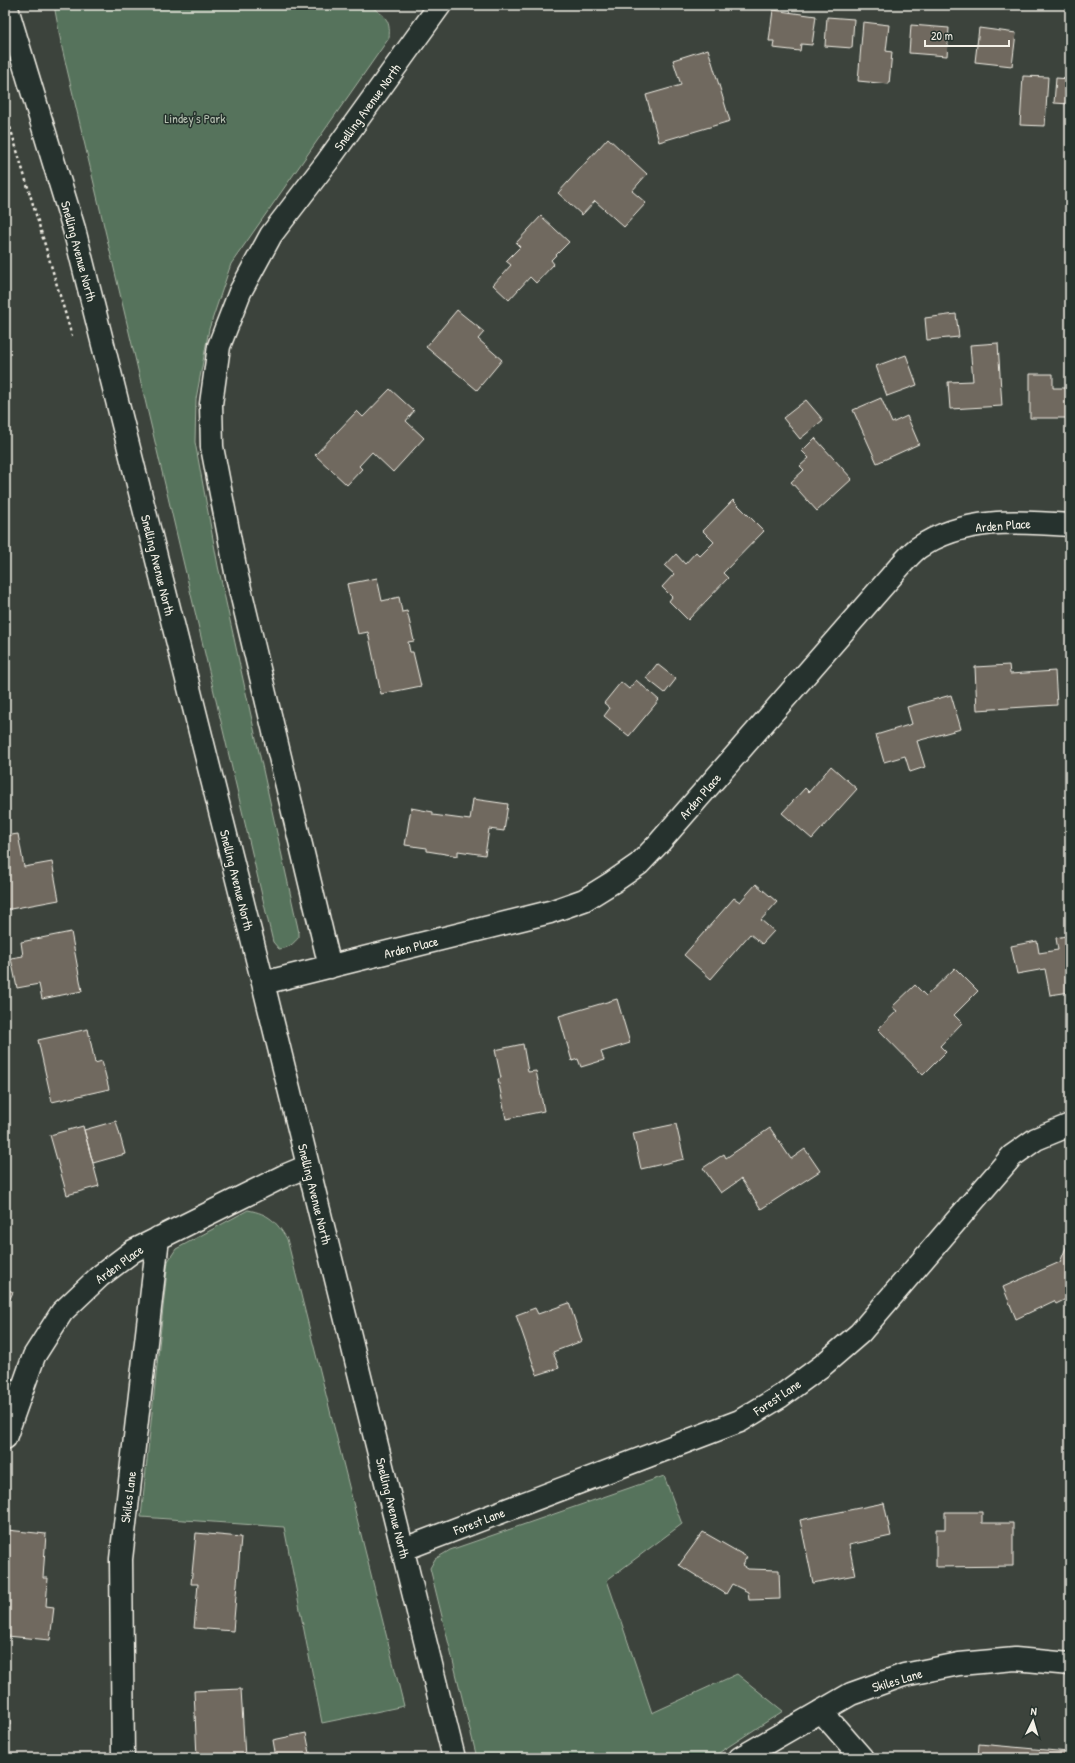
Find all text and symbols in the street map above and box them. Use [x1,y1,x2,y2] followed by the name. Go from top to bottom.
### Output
[925,22,1009,48] scale bar
[931,27,953,44] text: 20 m
[329,60,405,154] street label: Snelling Avenue North
[164,109,226,127] park label: Lindey's Park
[57,199,101,304] street label: Snelling Avenue North
[137,513,179,618] street label: Snelling Avenue North
[975,514,1031,536] street label: Arden Place
[675,769,725,823] street label: Arden Place
[216,828,258,933] street label: Snelling Avenue North
[382,932,440,962] street label: Arden Place
[294,1142,336,1247] street label: Snelling Avenue North
[91,1240,147,1288] street label: Arden Place
[749,1375,804,1420] street label: Forest Lane
[372,1456,414,1561] street label: Snelling Avenue North
[116,1470,140,1524] street label: Skiles Lane
[450,1503,507,1539] street label: Forest Lane
[870,1664,924,1696] street label: Skiles Lane
[1013,1701,1053,1741] north arrow
[1030,1704,1038,1718] text: N

